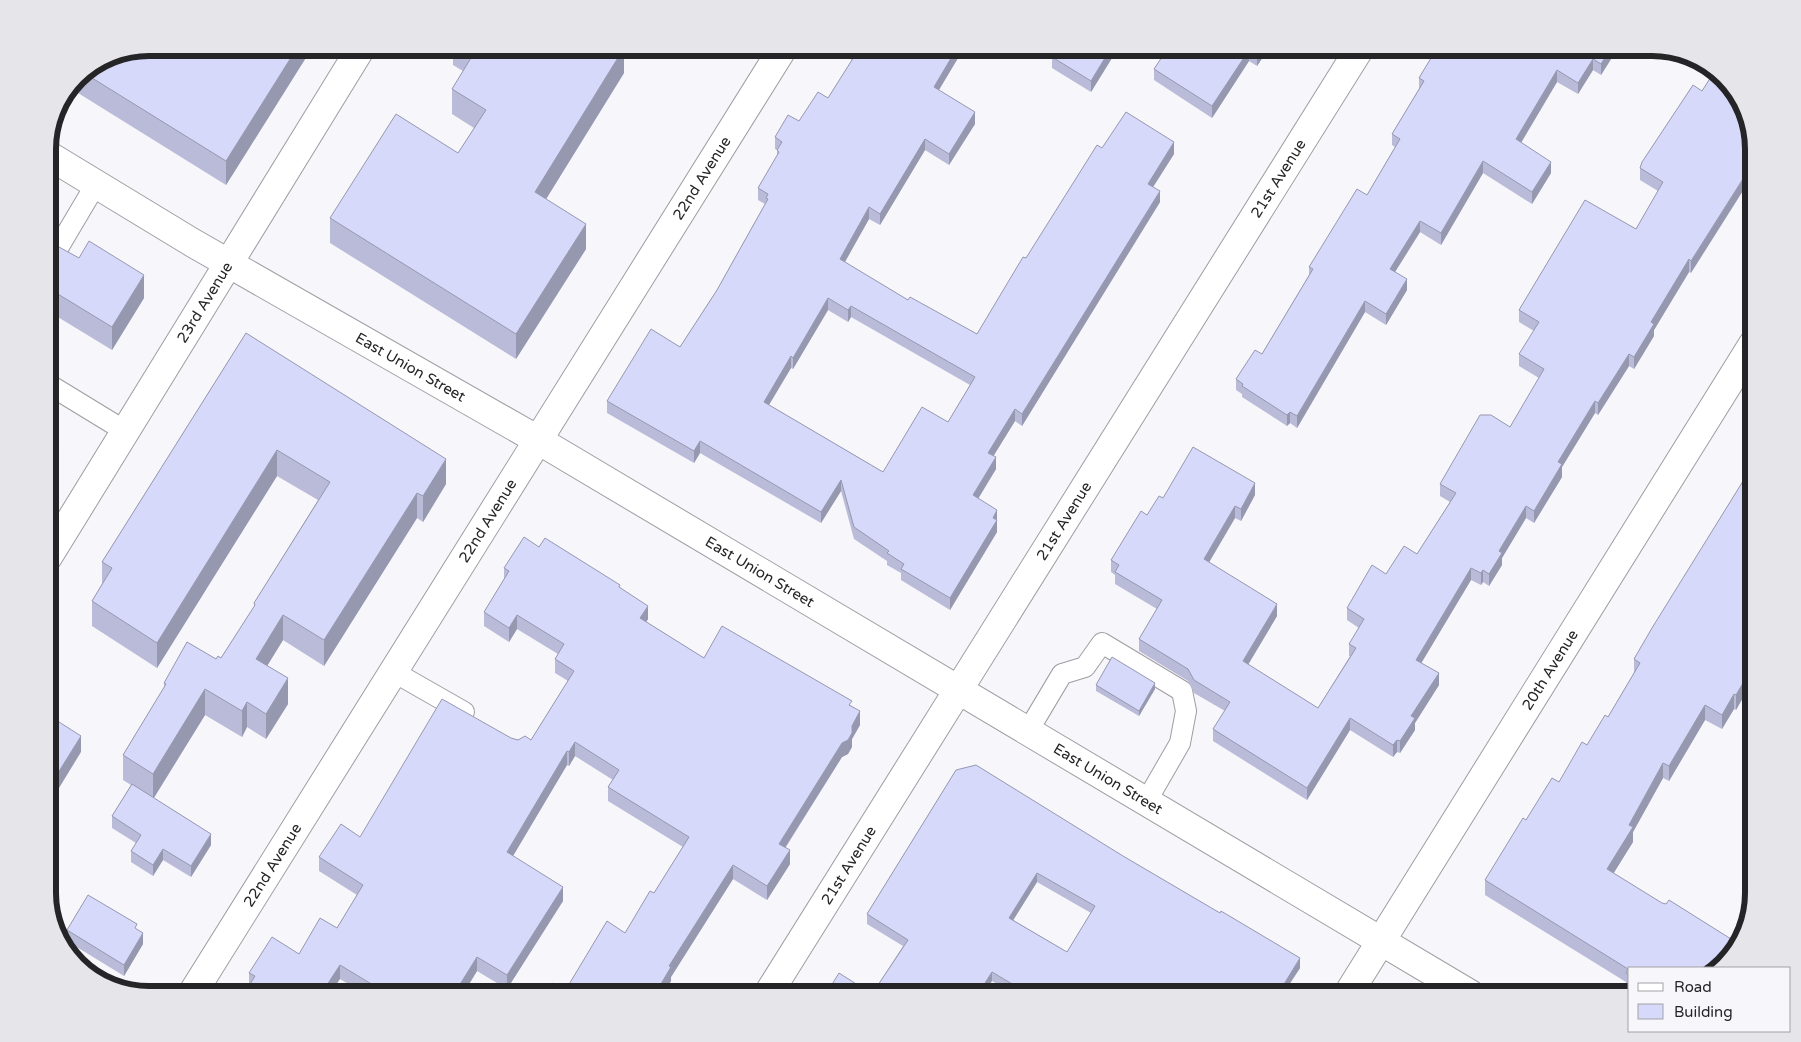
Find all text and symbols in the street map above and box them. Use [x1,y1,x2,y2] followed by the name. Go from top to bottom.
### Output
[669,133,735,223] street label: 22nd Avenue
[1247,136,1310,221] street label: 21st Avenue
[173,259,236,346] street label: 23rd Avenue
[352,329,469,406] street label: East Union Street
[455,476,520,566] street label: 22nd Avenue
[1033,478,1095,564] street label: 21st Avenue
[702,533,818,611] street label: East Union Street
[1518,626,1582,713] street label: 20th Avenue
[1050,739,1166,818] street label: East Union Street
[240,820,305,910] street label: 22nd Avenue
[817,823,880,908] street label: 21st Avenue
[1628,967,1791,1032] legend
[1674,978,1712,996] text: Road
[1674,1003,1733,1021] text: Building

